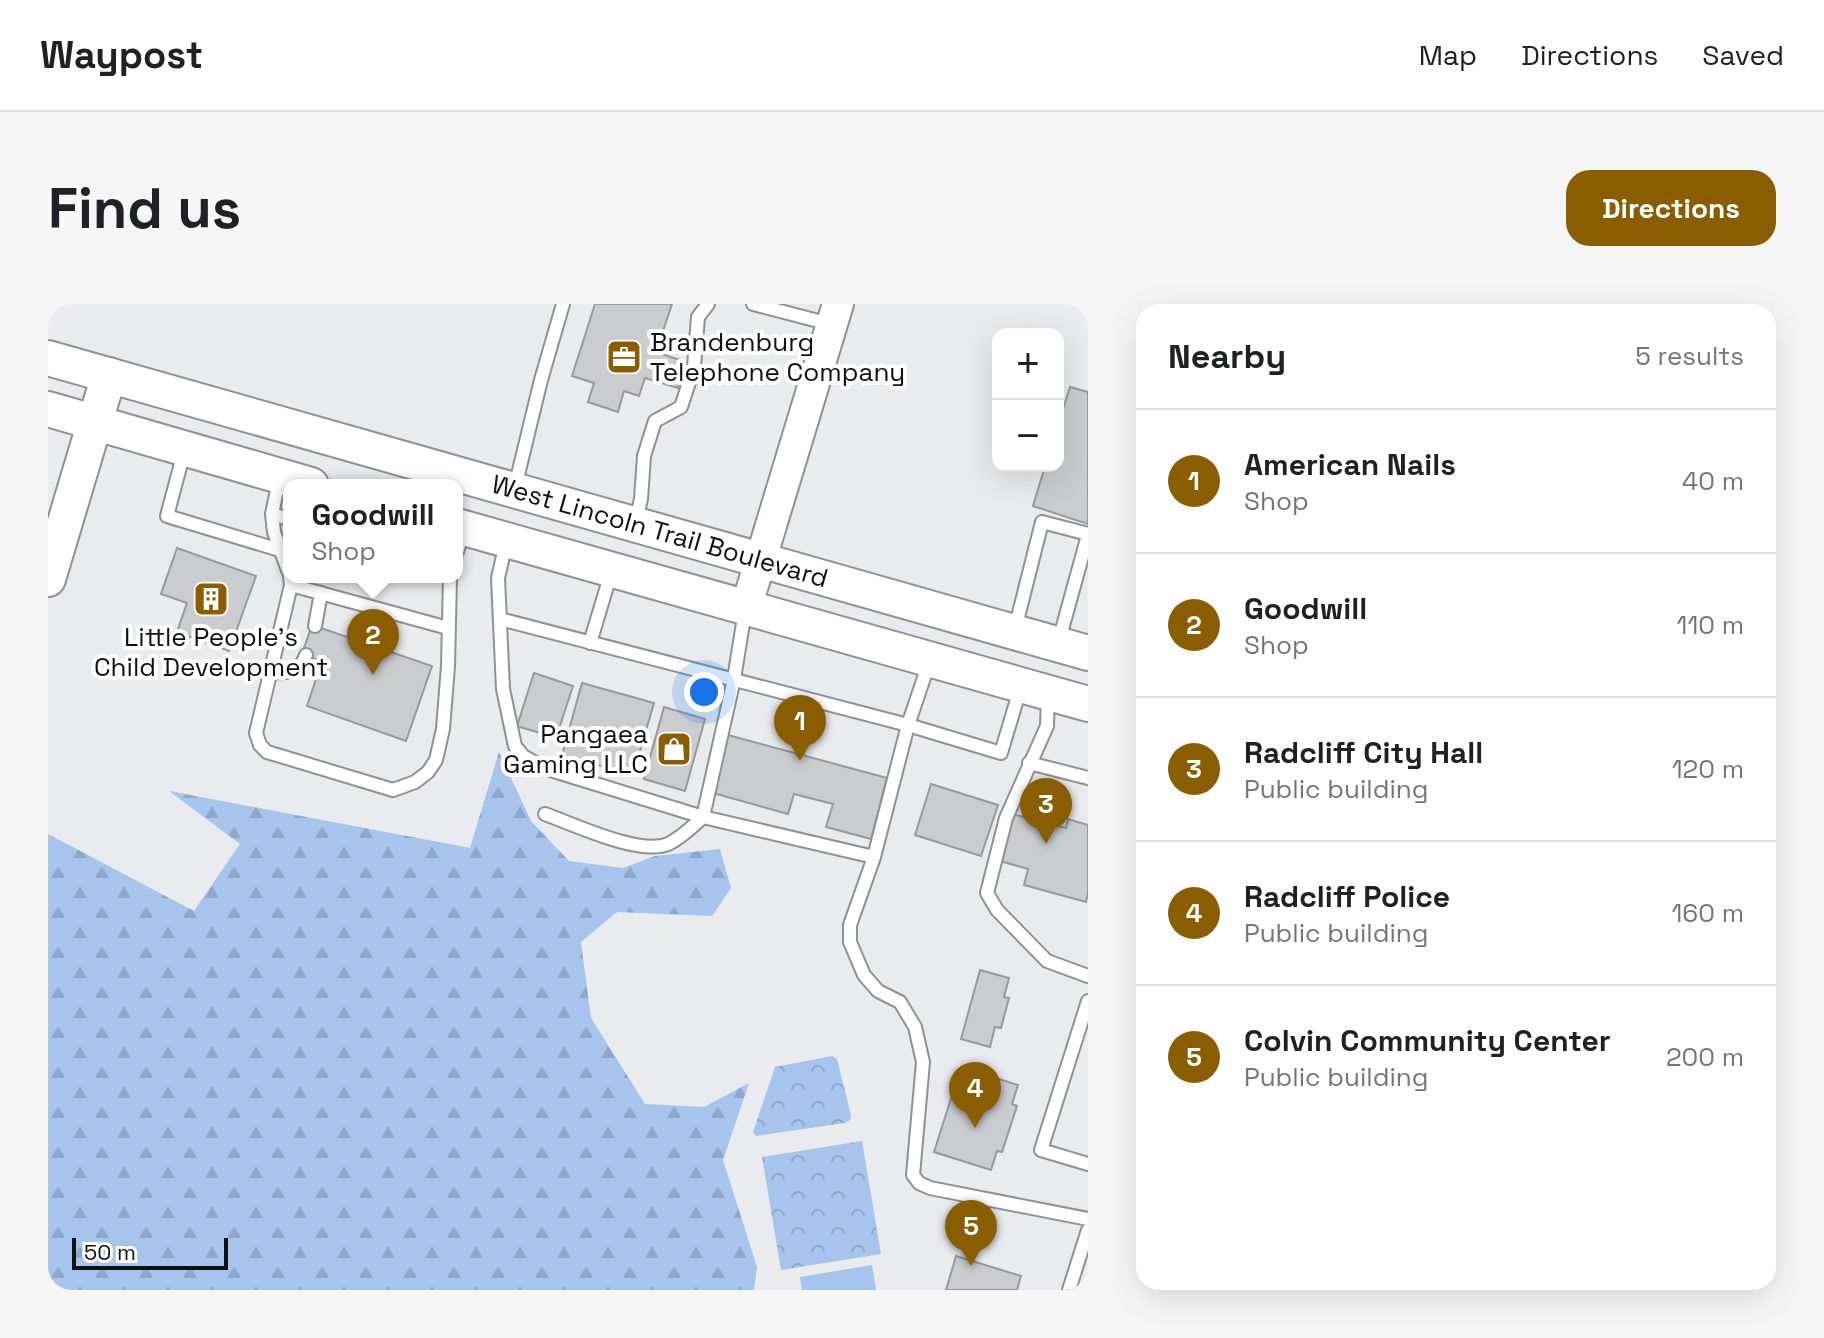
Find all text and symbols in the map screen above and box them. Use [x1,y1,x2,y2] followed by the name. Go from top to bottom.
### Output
[40,31,203,79] text: Waypost
[1419,37,1477,73] text: Map
[1521,37,1658,73] text: Directions
[1702,37,1784,73] text: Saved
[1566,170,1776,246] button: Directions
[48,173,241,244] text: Find us
[650,325,905,389] place label: Brandenburg Telephone Company
[992,328,1064,472] map controls
[992,328,1064,400] button: +
[1168,335,1286,378] text: Nearby
[605,338,643,376] office icon: Brandenburg Telephone Company
[1635,339,1744,373] text: 5 results
[992,400,1064,472] button: −
[1244,445,1456,484] text: American Nails
[1188,464,1200,498] text: 1
[1682,464,1744,498] text: 40 m
[488,467,832,595] street label: West Lincoln Trail Boulevard
[283,479,463,583] popup
[1244,484,1309,518] text: Shop
[311,495,435,534] text: Goodwill
[311,534,376,568] text: Shop
[192,580,230,618] building icon: Little People's Child Development
[1244,589,1367,628] text: Goodwill
[1186,608,1202,642] text: 2
[1677,608,1744,642] text: 110 m
[347,609,399,675] pin: 2
[94,620,328,684] place label: Little People's Child Development
[1244,628,1309,662] text: Shop
[684,672,724,712] your location
[774,695,826,761] pin: 1
[503,717,648,781] place label: Pangaea Gaming LLC
[655,730,693,768] shop icon: Pangaea Gaming LLC
[1244,733,1483,772] text: Radcliff City Hall
[1186,752,1202,786] text: 3
[1672,752,1744,786] text: 120 m
[1244,772,1428,806] text: Public building
[1020,778,1072,844] pin: 3
[1244,877,1450,916] text: Radcliff Police
[1186,896,1202,930] text: 4
[1672,896,1744,930] text: 160 m
[1244,916,1428,950] text: Public building
[1244,1021,1611,1060] text: Colvin Community Center
[1186,1040,1202,1074] text: 5
[1666,1040,1744,1074] text: 200 m
[1244,1060,1428,1094] text: Public building
[949,1062,1001,1128] pin: 4
[945,1200,997,1266] pin: 5
[72,1234,228,1270] scale bar
[84,1238,136,1266] text: 50 m

